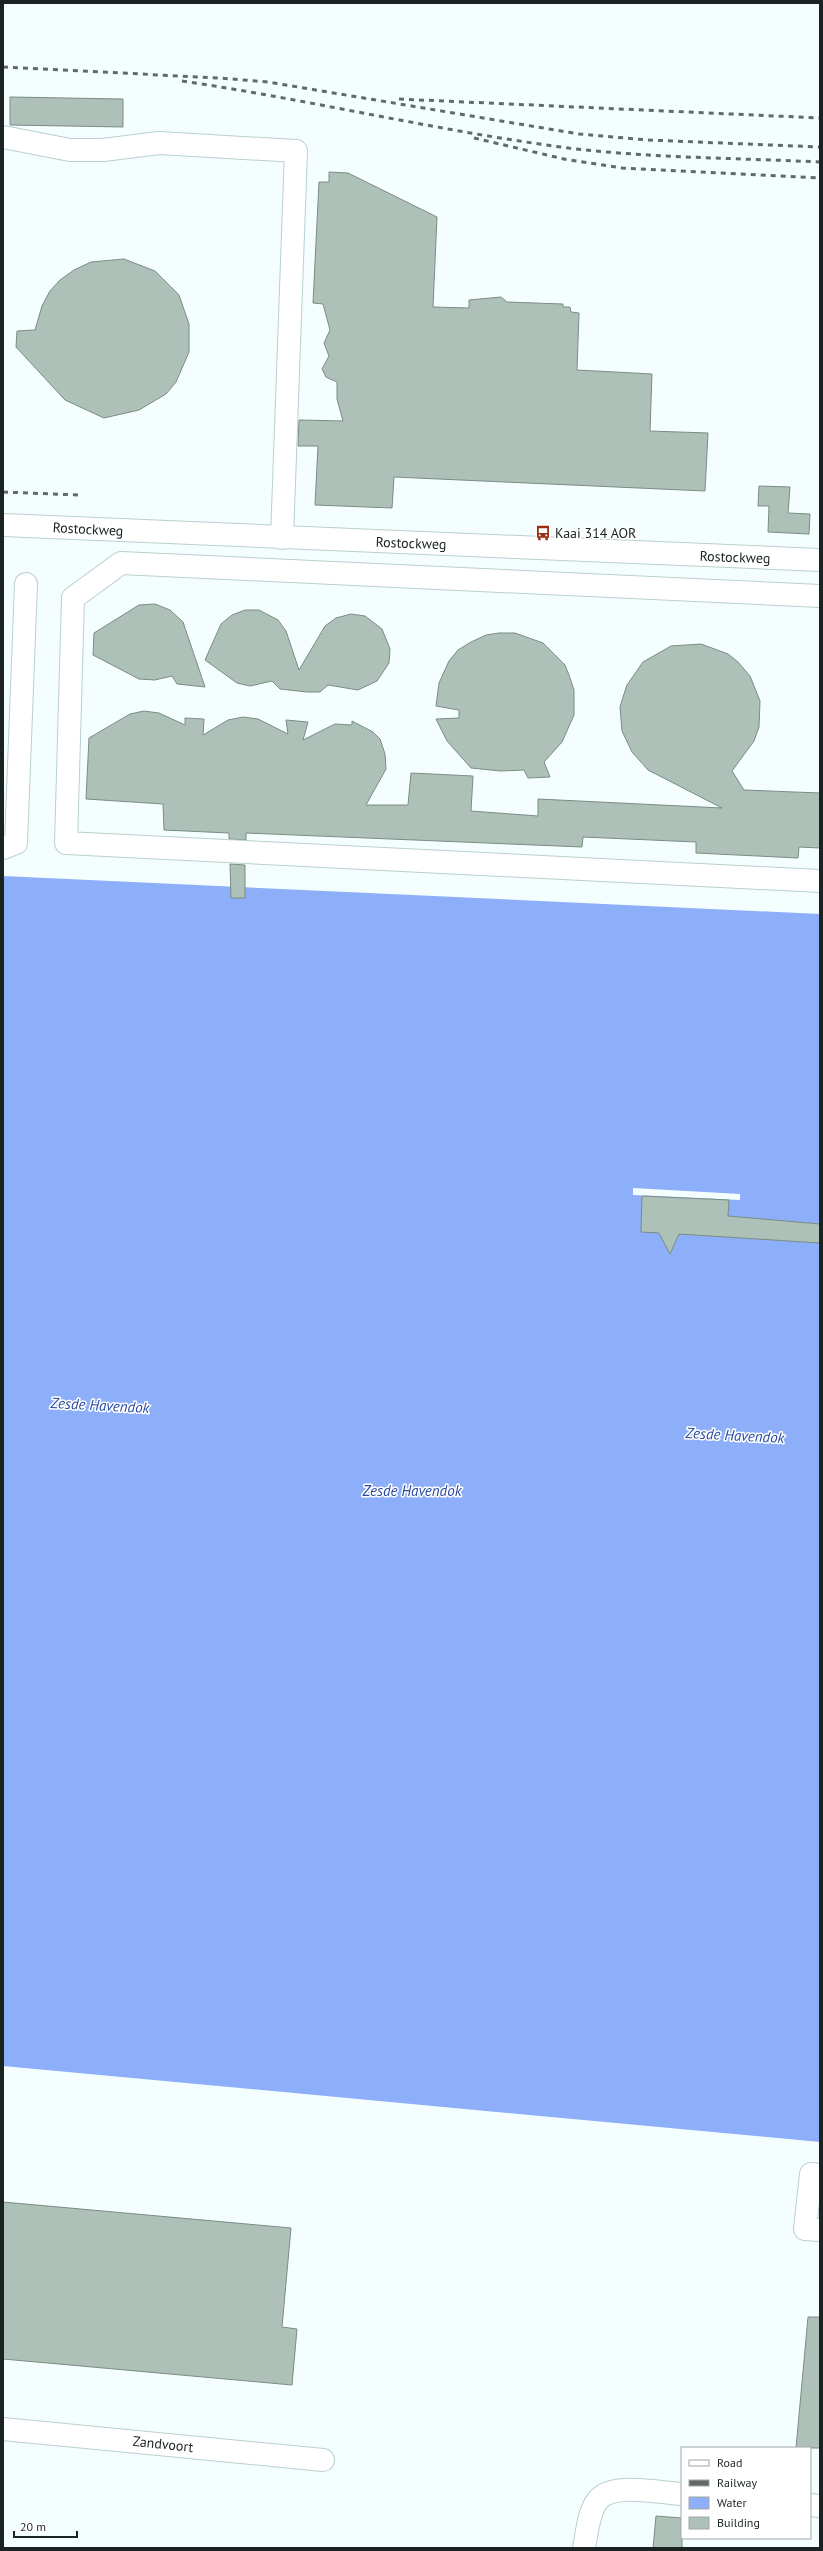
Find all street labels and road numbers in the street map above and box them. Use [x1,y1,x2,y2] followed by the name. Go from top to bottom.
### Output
[52,518,124,540] street label: Rostockweg
[375,533,447,553] street label: Rostockweg
[699,547,771,567] street label: Rostockweg
[132,2432,195,2456] street label: Zandvoort

